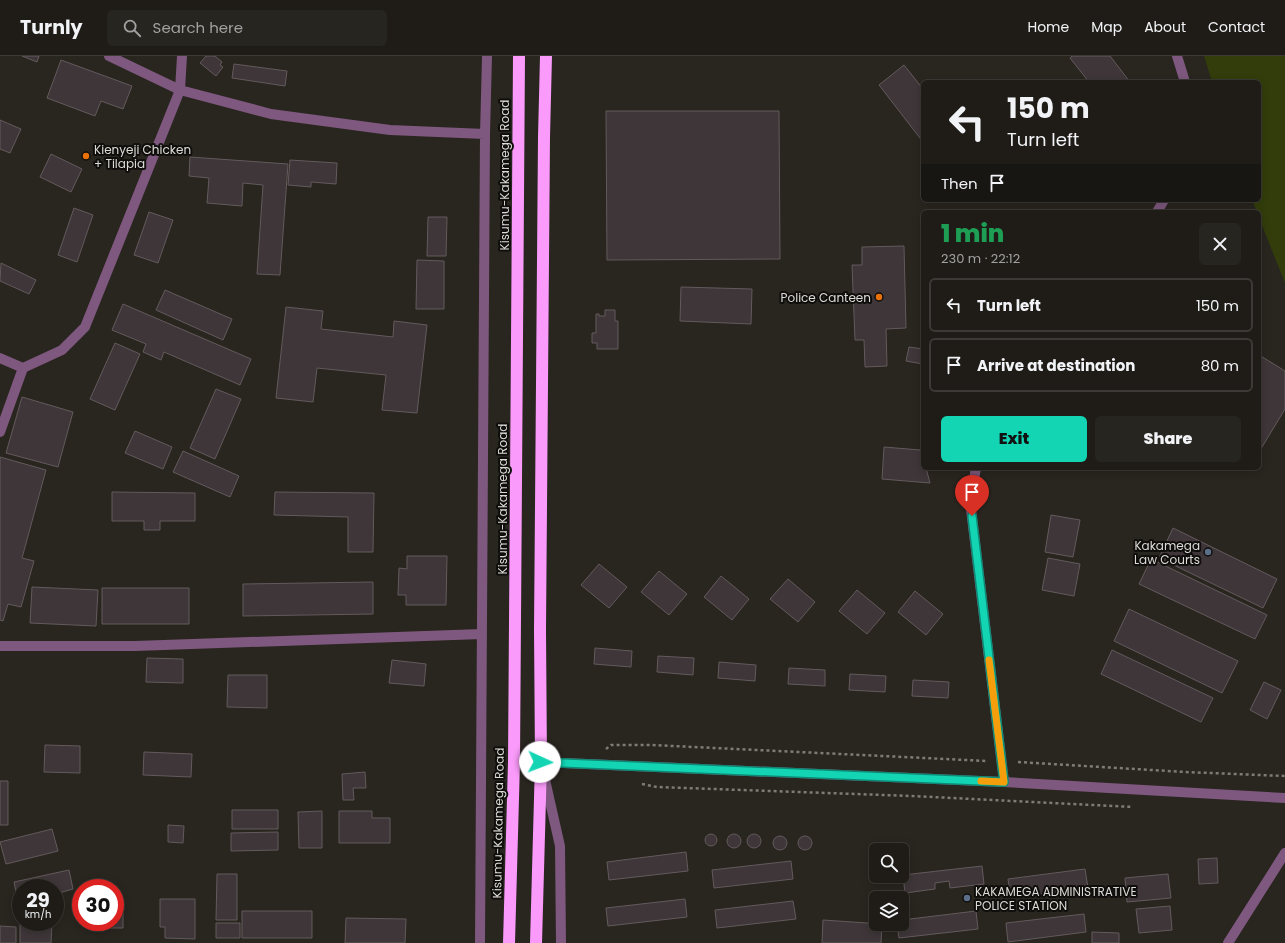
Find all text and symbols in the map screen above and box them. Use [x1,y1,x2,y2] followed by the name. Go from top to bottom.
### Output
[107,10,387,46] search box
[20,14,83,41] text: Turnly
[121,17,143,39] icon: search
[153,17,243,38] text: Search here
[1027,17,1069,37] text: Home
[1091,17,1122,37] text: Map
[1144,17,1186,37] text: About
[1208,17,1265,37] text: Contact
[1007,89,1090,128] text: 150 m
[941,96,993,148] icon: left
[496,100,513,250] street label: Kisumu-Kakamega Road
[1007,127,1079,152] text: Turn left
[94,141,191,172] place label: Kienyeji Chicken + Tilapia
[81,151,91,161] marker: Kienyeji Chicken + Tilapia
[986,172,1008,194] icon: arrive
[941,173,978,194] text: Then
[941,217,1004,250] text: 1 min
[1199,223,1241,265] button: close
[941,249,1020,268] text: 230 m · 22:12
[781,289,871,306] place label: Police Canteen
[874,292,884,302] marker: Police Canteen
[943,294,965,316] icon: left
[977,295,1041,316] text: Turn left
[1196,295,1239,316] text: 150 m
[943,354,965,376] icon: arrive
[977,355,1135,376] text: Arrive at destination
[1201,355,1239,376] text: 80 m
[941,416,1087,462] button: Exit
[1095,416,1241,462] button: Share
[494,424,511,574] street label: Kisumu-Kakamega Road
[955,475,989,516] pin
[961,481,983,503] icon: arrive
[1134,537,1200,568] place label: Kakamega Law Courts
[1203,547,1213,557] marker: Kakamega Law Courts
[519,741,561,783] position arrow
[488,747,508,899] street label: Kisumu-Kakamega Road
[869,843,909,931] map controls
[869,843,909,883] button: search
[72,879,124,931] speed limit sign: 30
[975,883,1137,914] place label: KAKAMEGA ADMINISTRATIVE POLICE STATION
[26,886,50,914] text: 29
[869,891,909,931] button: layers
[962,893,972,903] marker: KAKAMEGA ADMINISTRATIVE POLICE STATION
[25,907,51,922] text: km/h

